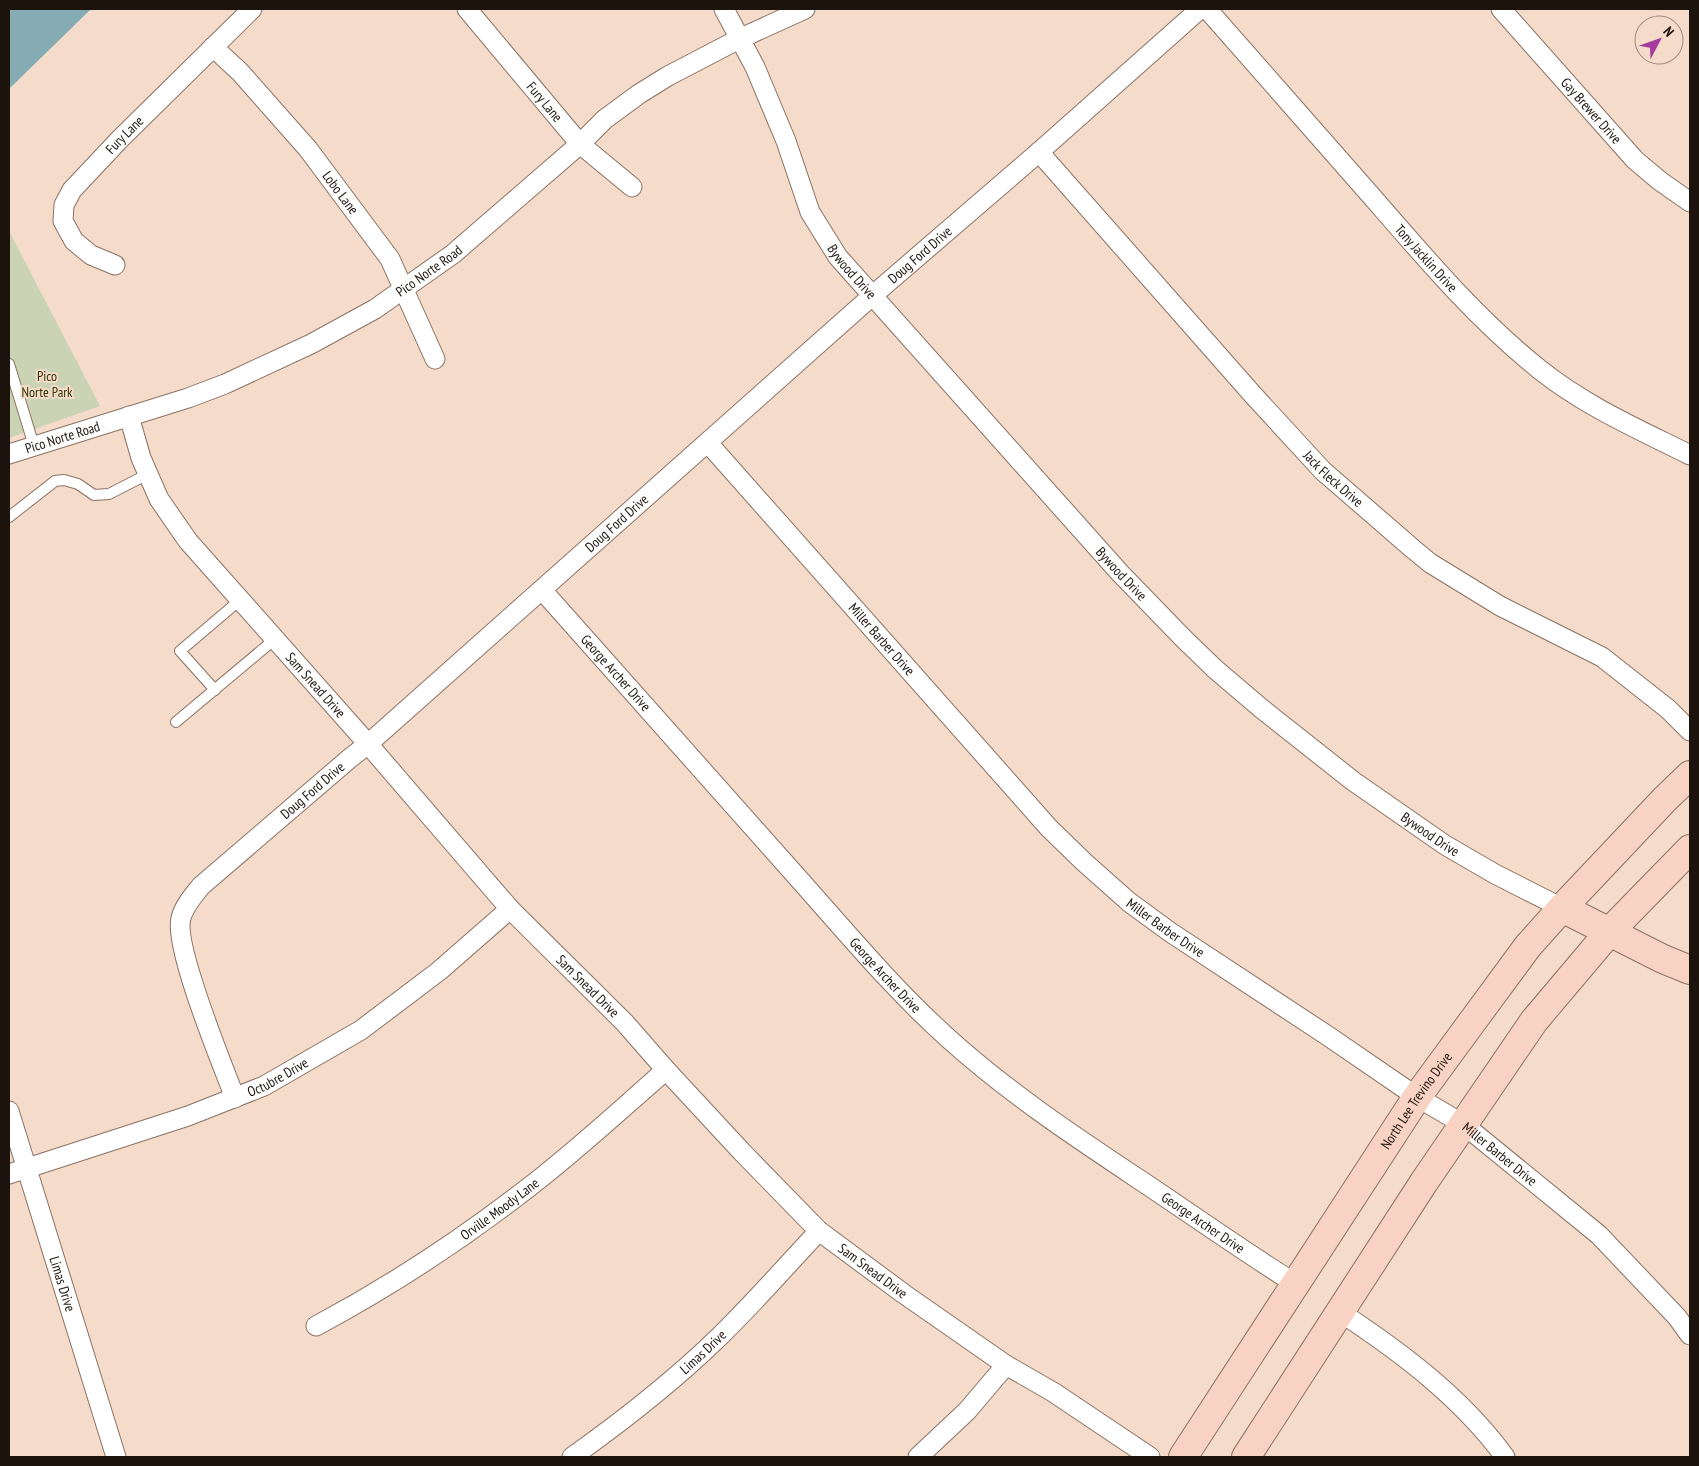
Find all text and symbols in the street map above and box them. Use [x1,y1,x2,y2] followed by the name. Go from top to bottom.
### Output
[1634,15,1684,65] north arrow
[1660,23,1678,40] text: N
[1557,74,1626,148] street label: Gay Brewer Drive
[523,78,567,126] street label: Fury Lane
[102,112,147,158] street label: Fury Lane
[319,167,363,218] street label: Lobo Lane
[1391,221,1461,296] street label: Tony Jacklin Drive
[884,222,956,287] street label: Doug Ford Drive
[392,241,466,301] street label: Pico Norte Road
[823,241,880,303] street label: Bywood Drive
[21,367,73,401] park label: Pico Norte Park
[23,417,102,457] street label: Pico Norte Road
[1299,446,1367,511] street label: Jack Fleck Drive
[581,490,652,556] street label: Doug Ford Drive
[1092,543,1151,604] street label: Bywood Drive
[845,599,919,679] street label: Miller Barber Drive
[577,631,655,715] street label: George Archer Drive
[282,648,350,722] street label: Sam Snead Drive
[277,758,348,823] street label: Doug Ford Drive
[1397,808,1463,860] street label: Bywood Drive
[1123,894,1208,961] street label: Miller Barber Drive
[846,934,925,1017] street label: George Archer Drive
[552,951,623,1021] street label: Sam Snead Drive
[1377,1048,1456,1152] street label: North Lee Trevino Drive
[245,1053,312,1101] street label: Octubre Drive
[1459,1118,1541,1190] street label: Miller Barber Drive
[457,1174,543,1244] street label: Orville Moody Lane
[1158,1188,1248,1257] street label: George Archer Drive
[835,1239,911,1303] street label: Sam Snead Drive
[45,1254,80,1314] street label: Limas Drive
[676,1326,730,1378] street label: Limas Drive

